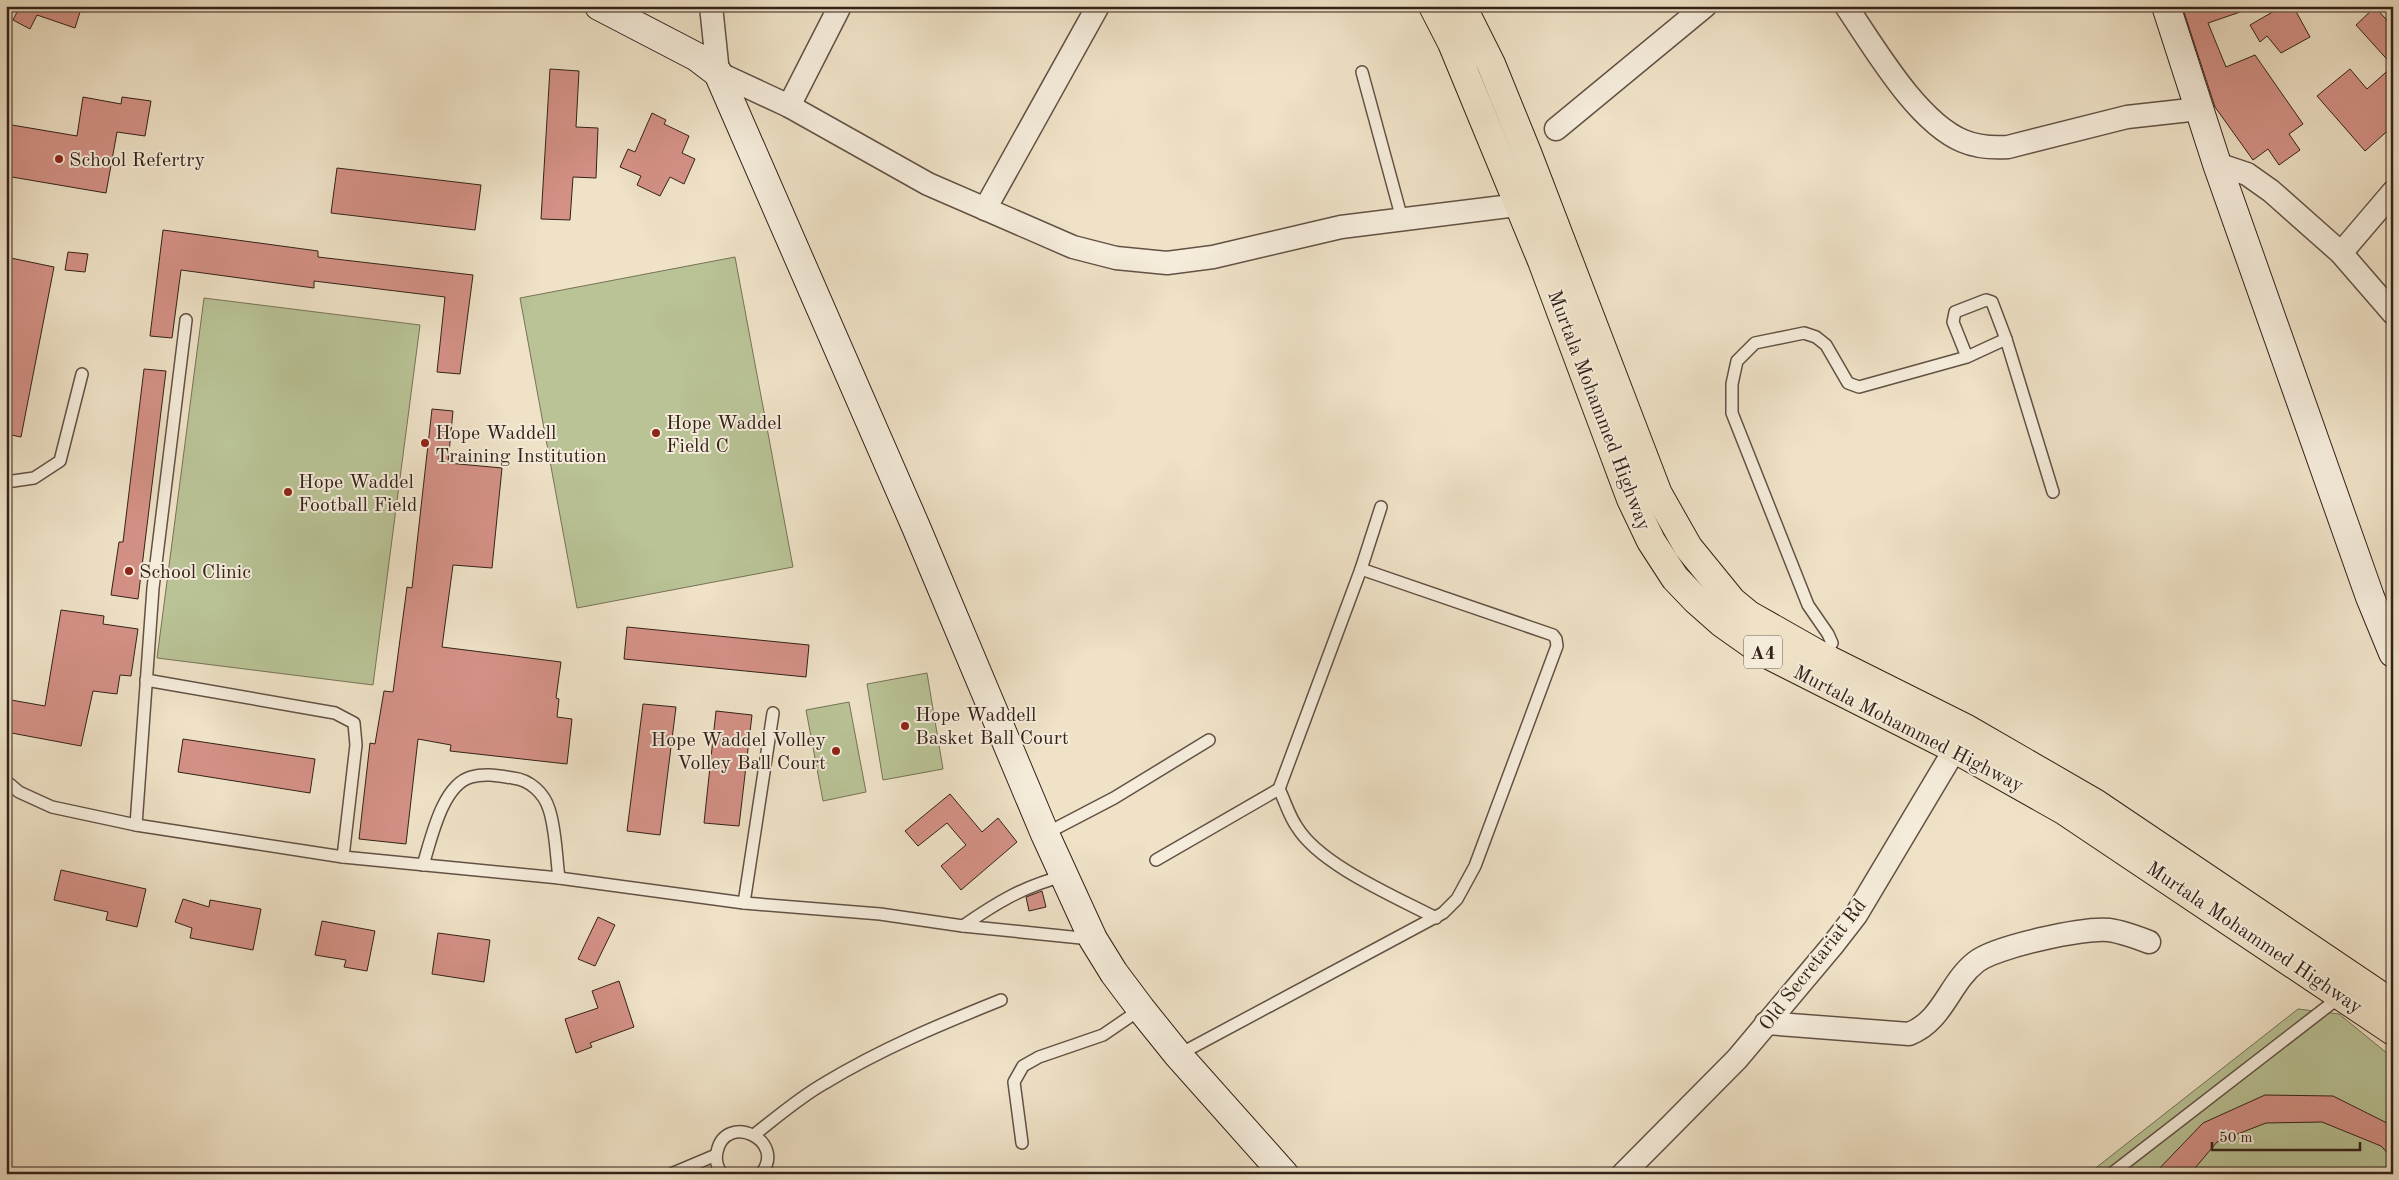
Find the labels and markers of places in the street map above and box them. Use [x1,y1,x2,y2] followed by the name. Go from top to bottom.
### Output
[69,151,206,171] place label: School Refertry
[53,153,65,165] marker: School Refertry
[666,414,782,457] place label: Hope Waddel Field C
[435,424,607,467] place label: Hope Waddell Training Institution
[650,427,662,439] marker: Hope Waddel Field C
[419,437,431,449] marker: Hope Waddell Training Institution
[298,473,417,516] place label: Hope Waddel Football Field
[282,486,294,498] marker: Hope Waddel Football Field
[139,563,251,583] place label: School Clinic
[123,565,135,577] marker: School Clinic
[915,706,1069,749] place label: Hope Waddell Basket Ball Court
[899,720,911,732] marker: Hope Waddell Basket Ball Court
[650,731,826,774] place label: Hope Waddel Volley Volley Ball Court
[830,745,842,757] marker: Hope Waddel Volley Volley Ball Court

